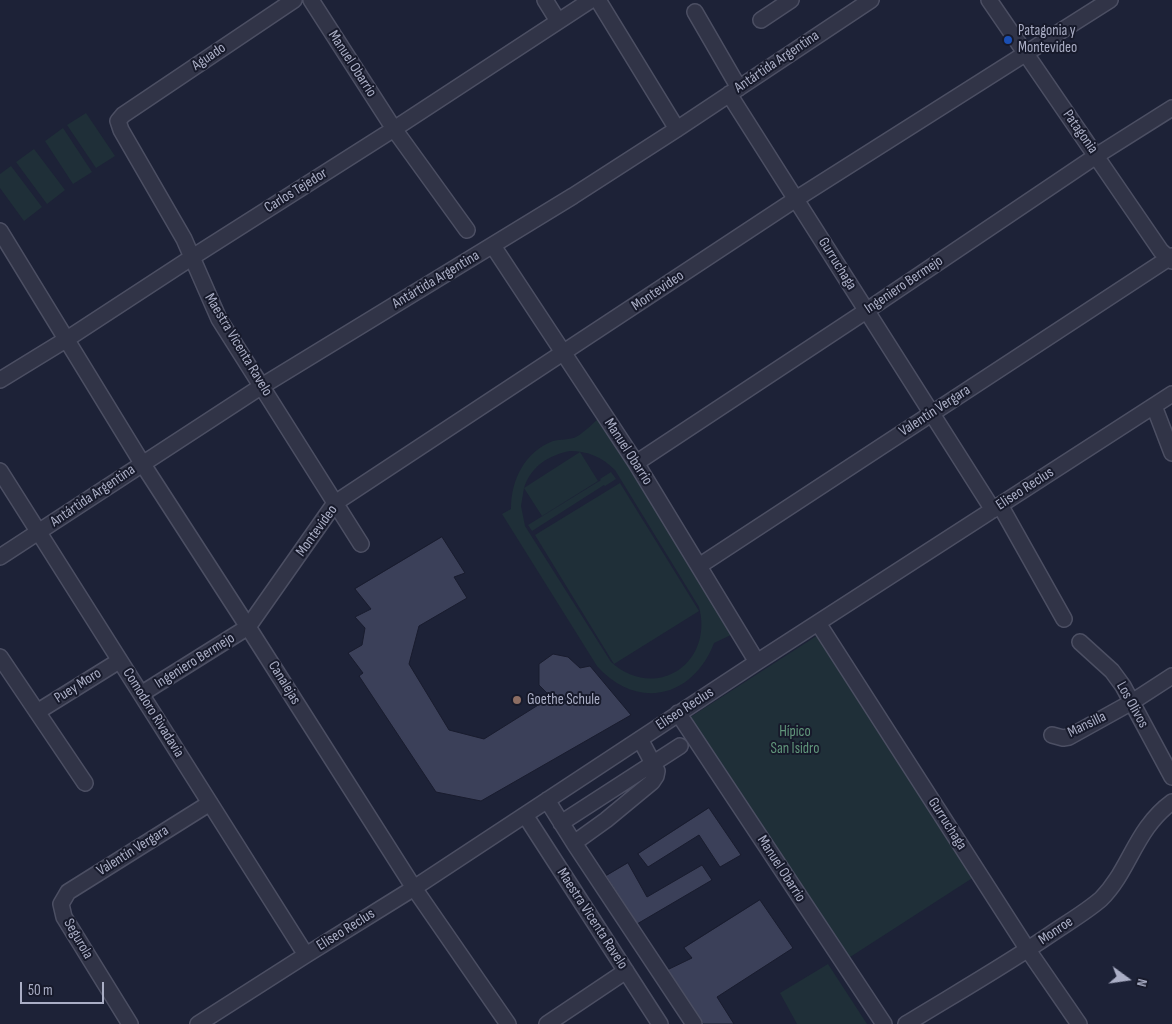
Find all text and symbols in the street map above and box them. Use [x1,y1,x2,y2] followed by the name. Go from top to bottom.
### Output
[1018,22,1077,57] place label: Patagonia y Montevideo
[324,27,380,101] street label: Manuel Obarrio
[731,27,823,97] street label: Antártida Argentina
[1002,34,1014,46] marker: Patagonia y Montevideo
[189,39,229,75] street label: Aguado
[1058,107,1102,157] street label: Patagonia
[261,165,331,217] street label: Carlos Tejedor
[814,234,860,294] street label: Gurruchaga
[389,247,483,313] street label: Antártida Argentina
[861,252,947,318] street label: Ingeniero Bermejo
[628,267,688,315] street label: Montevideo
[200,290,276,400] street label: Maestra Vicenta Ravelo
[896,381,974,441] street label: Valentín Vergara
[600,415,656,489] street label: Manuel Obarrio
[47,461,139,531] street label: Antártida Argentina
[993,464,1057,514] street label: Eliseo Reclus
[292,502,342,560] street label: Montevideo
[152,629,238,693] street label: Ingeniero Bermejo
[264,658,304,708] street label: Canalejas
[51,665,105,707] street label: Puey Moro
[118,665,188,761] street label: Comodoro Rivadavia
[1112,679,1152,731] street label: Los Olivos
[653,684,717,734] street label: Eliseo Reclus
[527,691,600,709] place label: Goethe Schule
[511,694,523,706] marker: Goethe Schule
[1065,708,1109,742] street label: Mansilla
[771,723,819,758] park label: Hípico San Isidro
[924,795,970,853] street label: Gurruchaga
[94,822,172,880] street label: Valentín Vergara
[753,832,809,906] street label: Manuel Obarrio
[553,865,631,973] street label: Maestra Vicenta Ravelo
[314,905,378,955] street label: Eliseo Reclus
[1035,913,1077,949] street label: Monroe
[59,916,97,962] street label: Segurola
[1102,954,1152,1004] north arrow
[22,972,106,1004] scale bar
[1133,977,1151,988] text: N
[28,981,53,1000] text: 50 m

